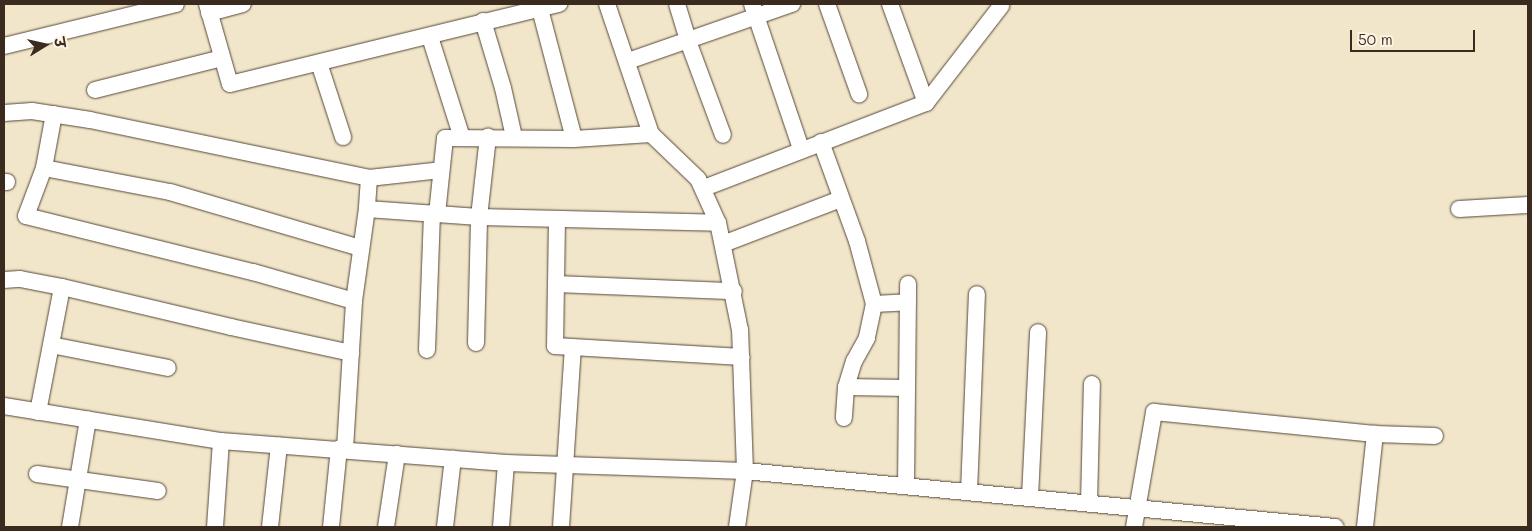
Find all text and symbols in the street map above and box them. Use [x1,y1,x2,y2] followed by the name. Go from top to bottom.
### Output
[20,20,70,70] north arrow
[1352,20,1477,52] scale bar
[1358,29,1393,49] text: 50 m
[50,36,70,49] text: उ

